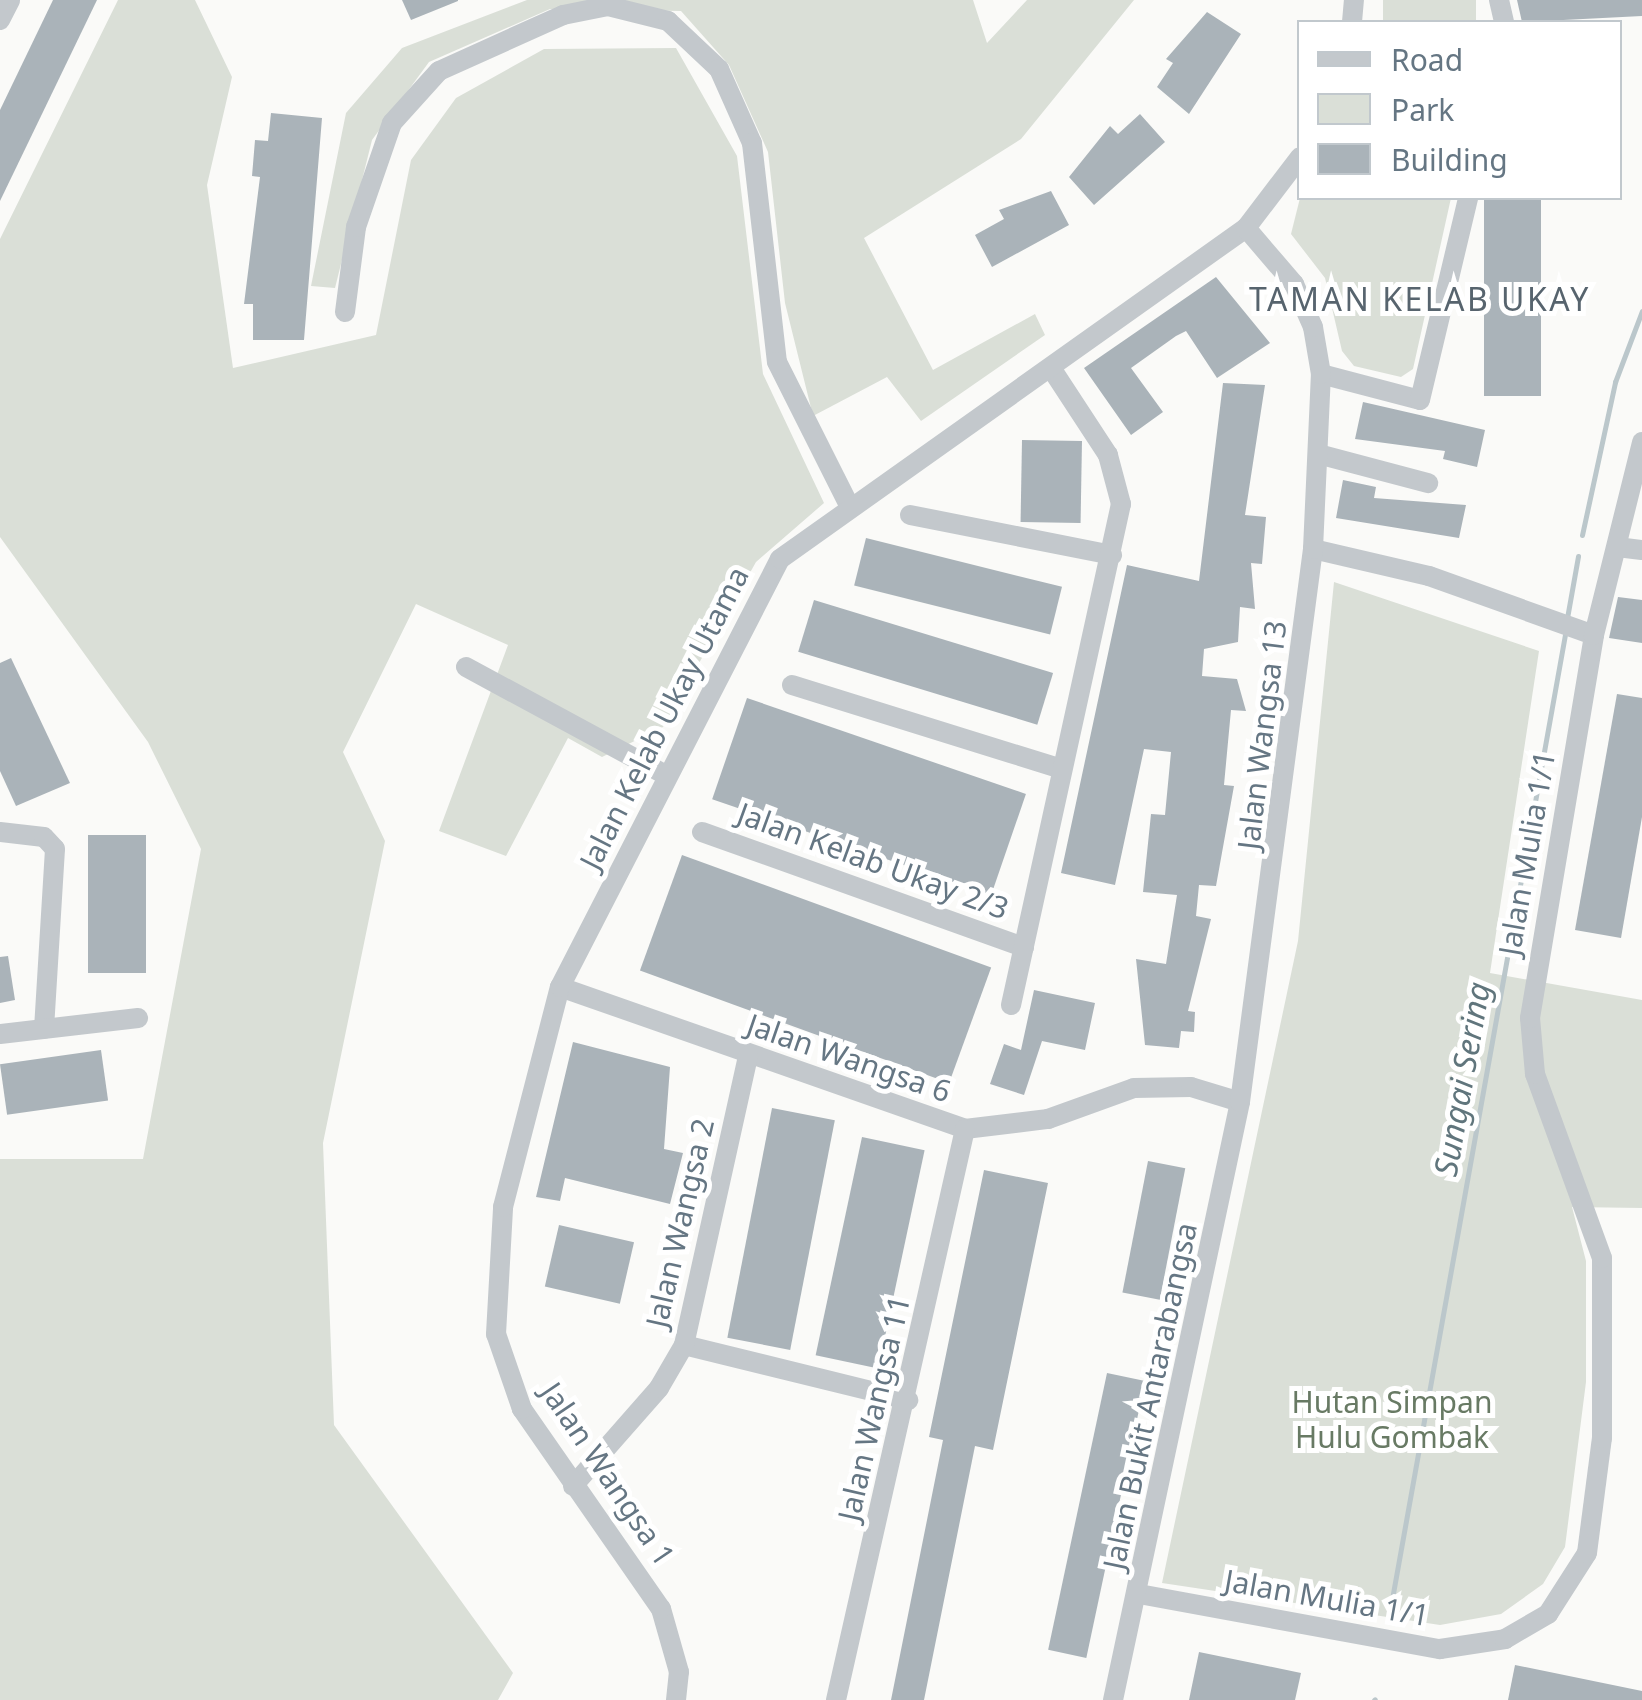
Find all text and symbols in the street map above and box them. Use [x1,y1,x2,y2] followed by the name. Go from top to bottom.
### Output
[1297,20,1622,200] legend
[1391,39,1463,80] text: Road
[1391,89,1454,130] text: Park
[1391,139,1508,180] text: Building
[1249,280,1591,318] district label: TAMAN KELAB UKAY
[572,561,756,875] street label: Jalan Kelab Ukay Utama
[1230,618,1294,852] street label: Jalan Wangsa 13
[1491,748,1563,958] street label: Jalan Mulia 1/1
[733,795,1013,927] street label: Jalan Kelab Ukay 2/3
[1426,979,1498,1179] water label: Sungai Sering
[742,1006,956,1110] street label: Jalan Wangsa 6
[638,1115,722,1331] street label: Jalan Wangsa 2
[1096,1219,1204,1573] street label: Jalan Bukit Antarabangsa
[831,1292,917,1524] street label: Jalan Wangsa 11
[533,1376,683,1572] street label: Jalan Wangsa 1
[1292,1384,1492,1454] park label: Hutan Simpan Hulu Gombak
[1222,1562,1432,1634] street label: Jalan Mulia 1/1

